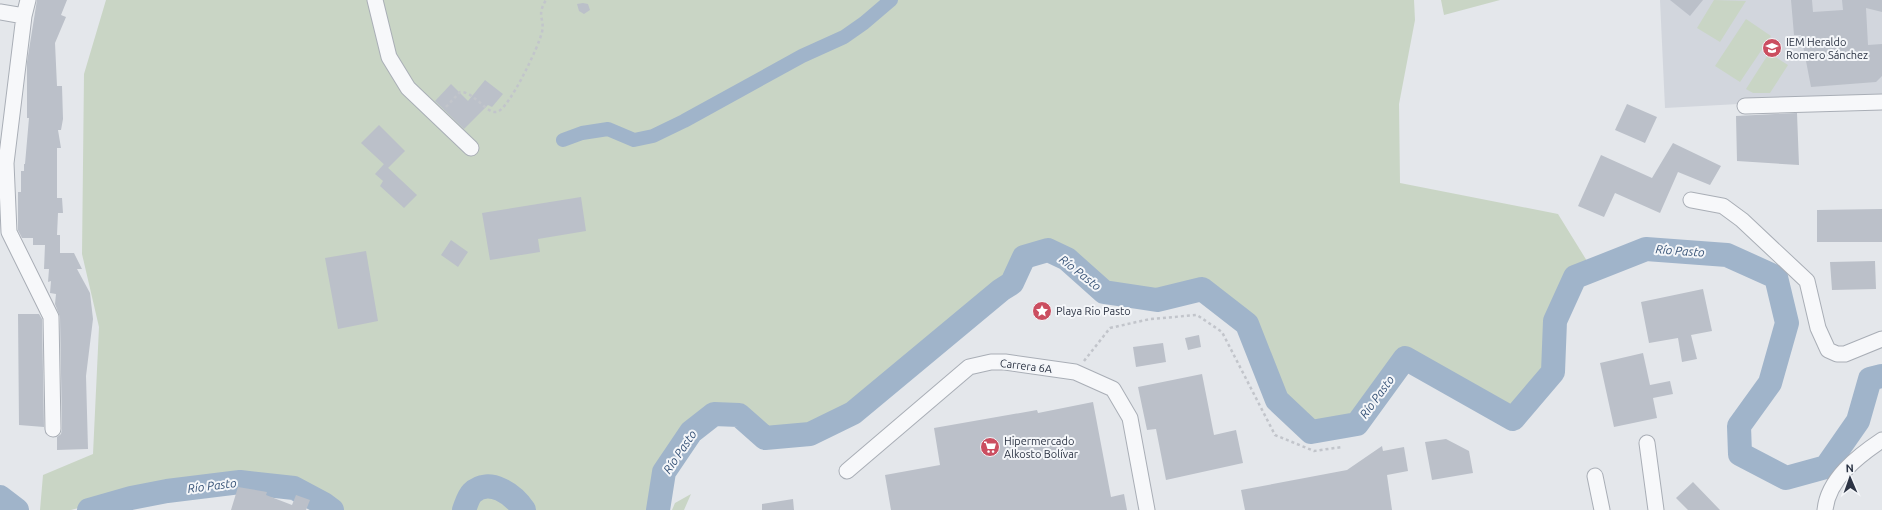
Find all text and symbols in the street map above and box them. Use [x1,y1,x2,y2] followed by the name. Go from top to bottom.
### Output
[1786,36,1868,61] place label: IEM Heraldo Romero Sánchez
[1761,37,1783,59] school or university icon: IEM Heraldo Romero Sánchez
[1655,242,1706,259] water label: Río Pasto
[1057,252,1104,293] water label: Río Pasto
[1031,300,1053,322] place icon: Playa Rio Pasto
[1056,305,1131,317] place label: Playa Rio Pasto
[999,357,1054,375] street label: Carrera 6A
[1357,373,1397,420] water label: Río Pasto
[660,427,699,476] water label: Río Pasto
[1004,435,1079,460] place label: Hipermercado Alkosto Bolívar
[979,436,1001,458] supermarket icon: Hipermercado Alkosto Bolívar
[1830,458,1870,498] north arrow
[1845,462,1854,474] text: N
[187,476,238,495] water label: Río Pasto

